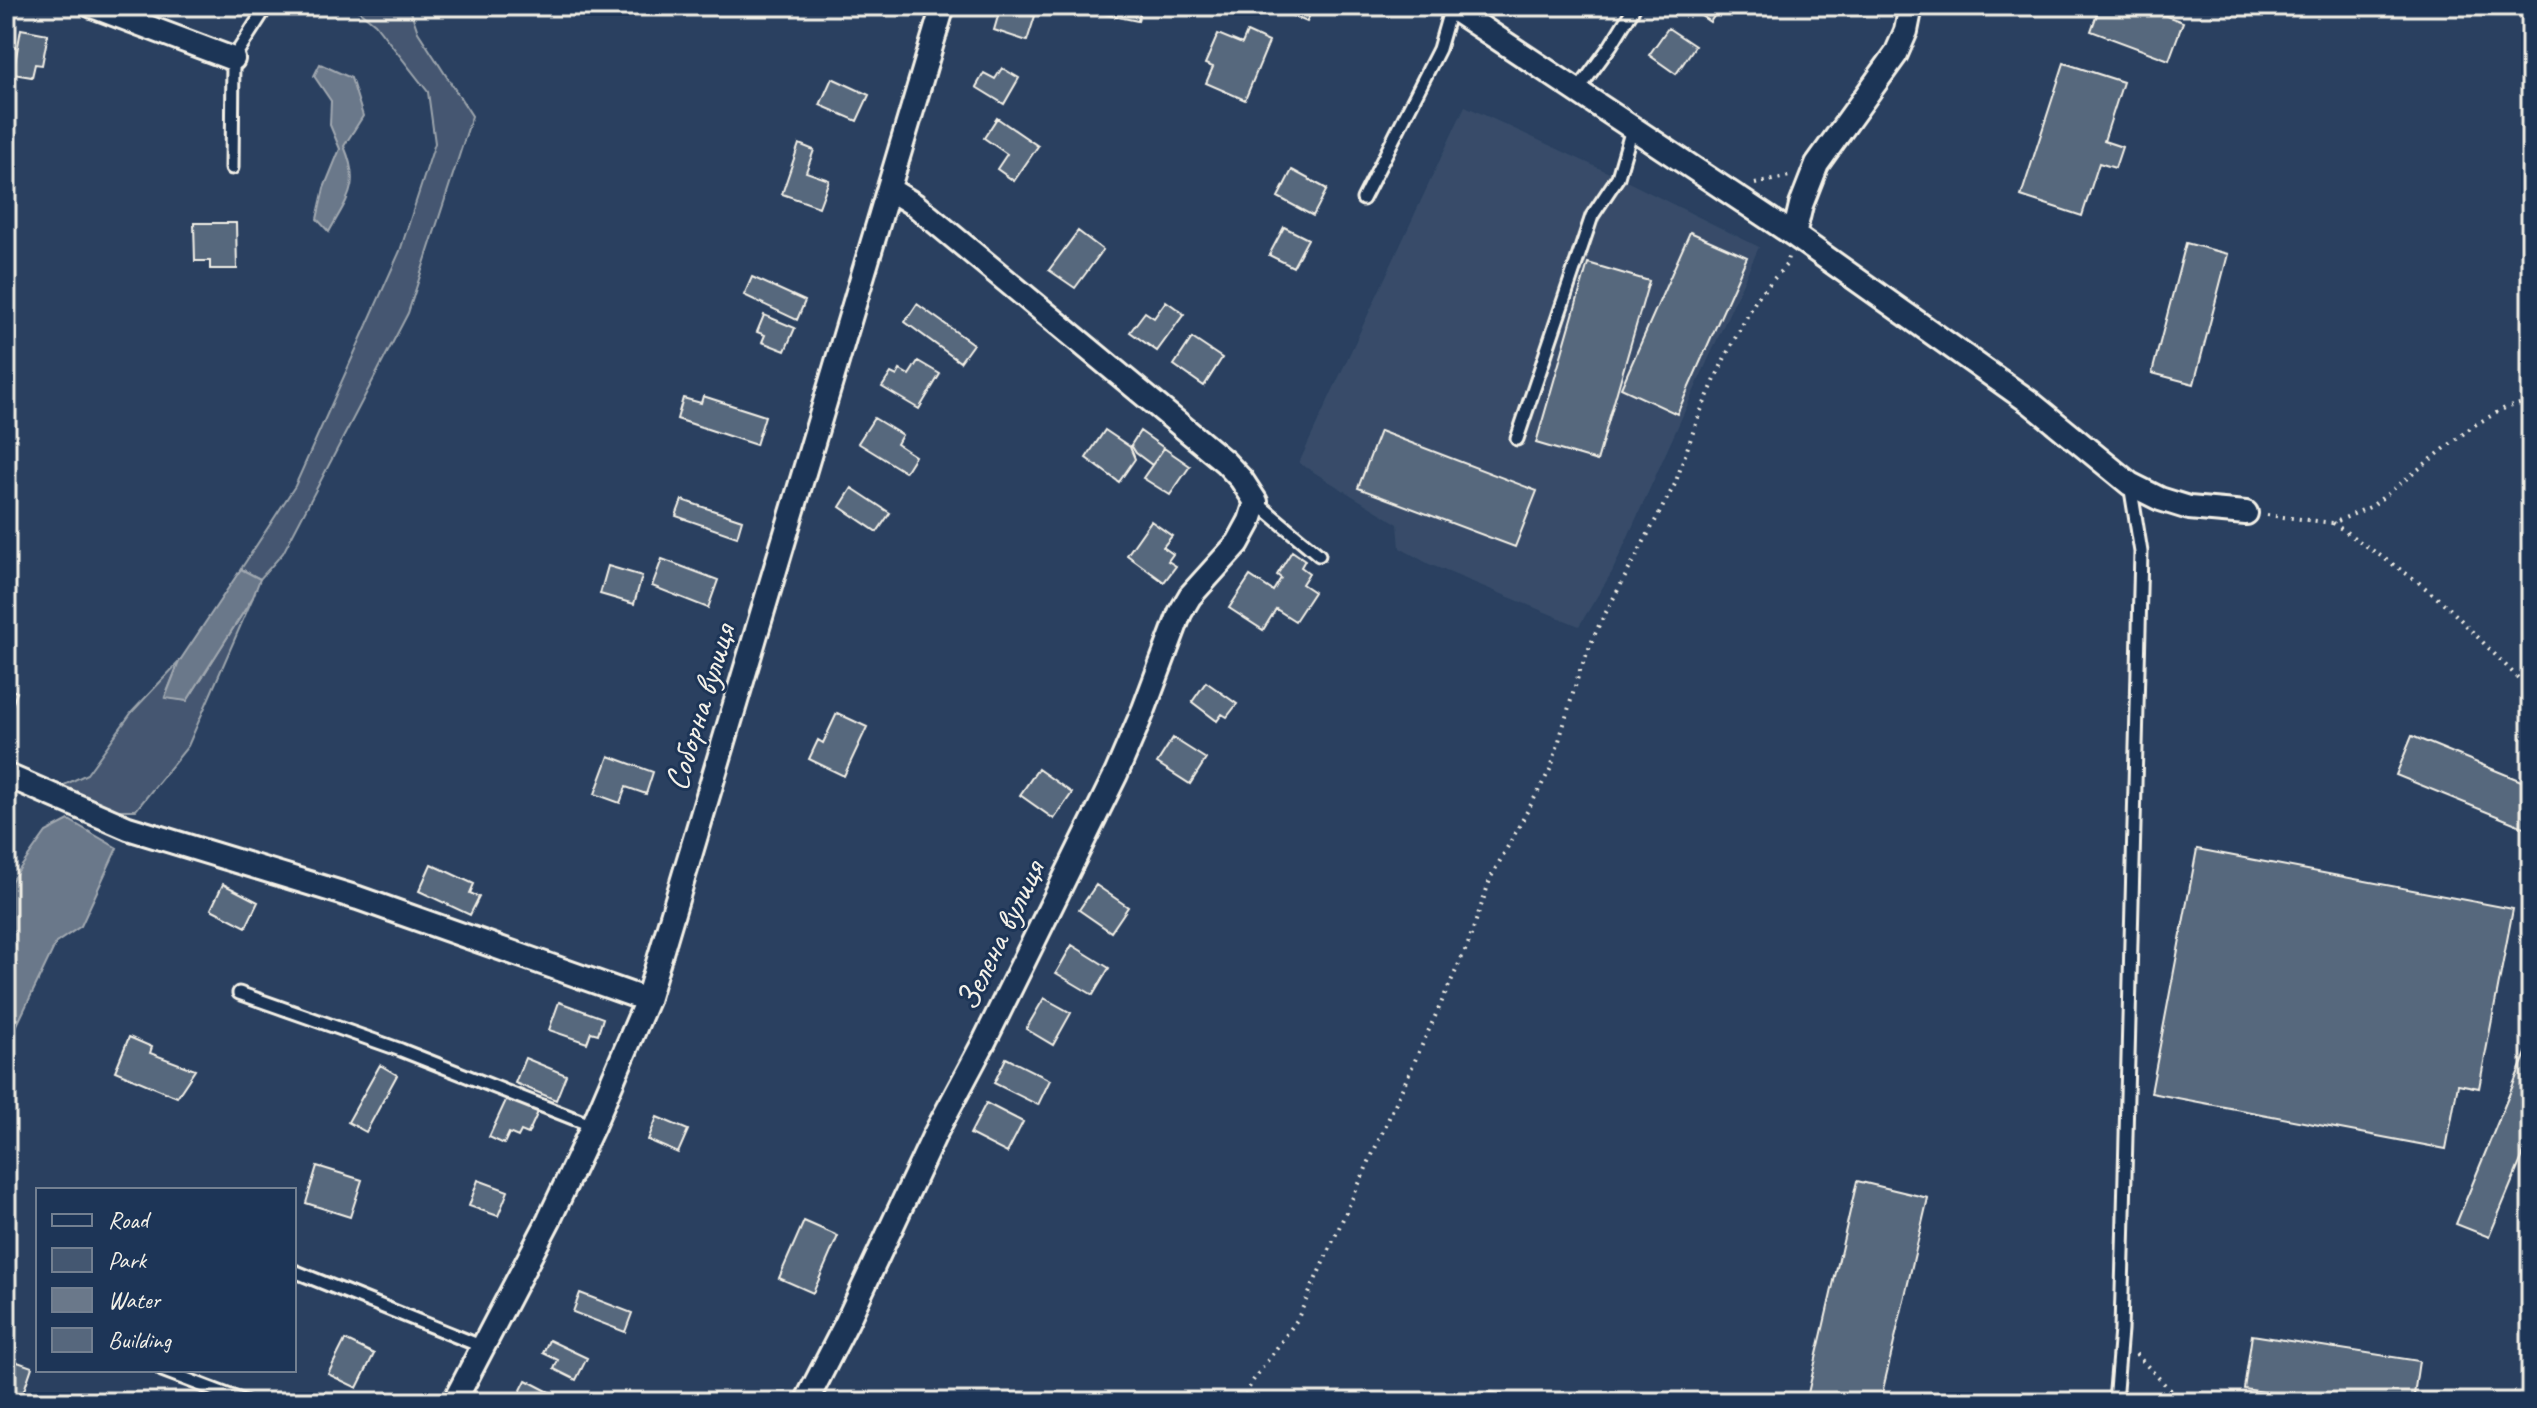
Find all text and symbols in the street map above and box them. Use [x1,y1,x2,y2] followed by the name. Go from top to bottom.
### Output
[654,617,746,795] street label: Соборна вулиця
[945,851,1055,1017] street label: Зелена вулиця
[36,1188,296,1372] legend
[108,1205,152,1235] text: Road
[108,1245,148,1275] text: Park
[108,1285,163,1315] text: Water
[108,1325,173,1355] text: Building

